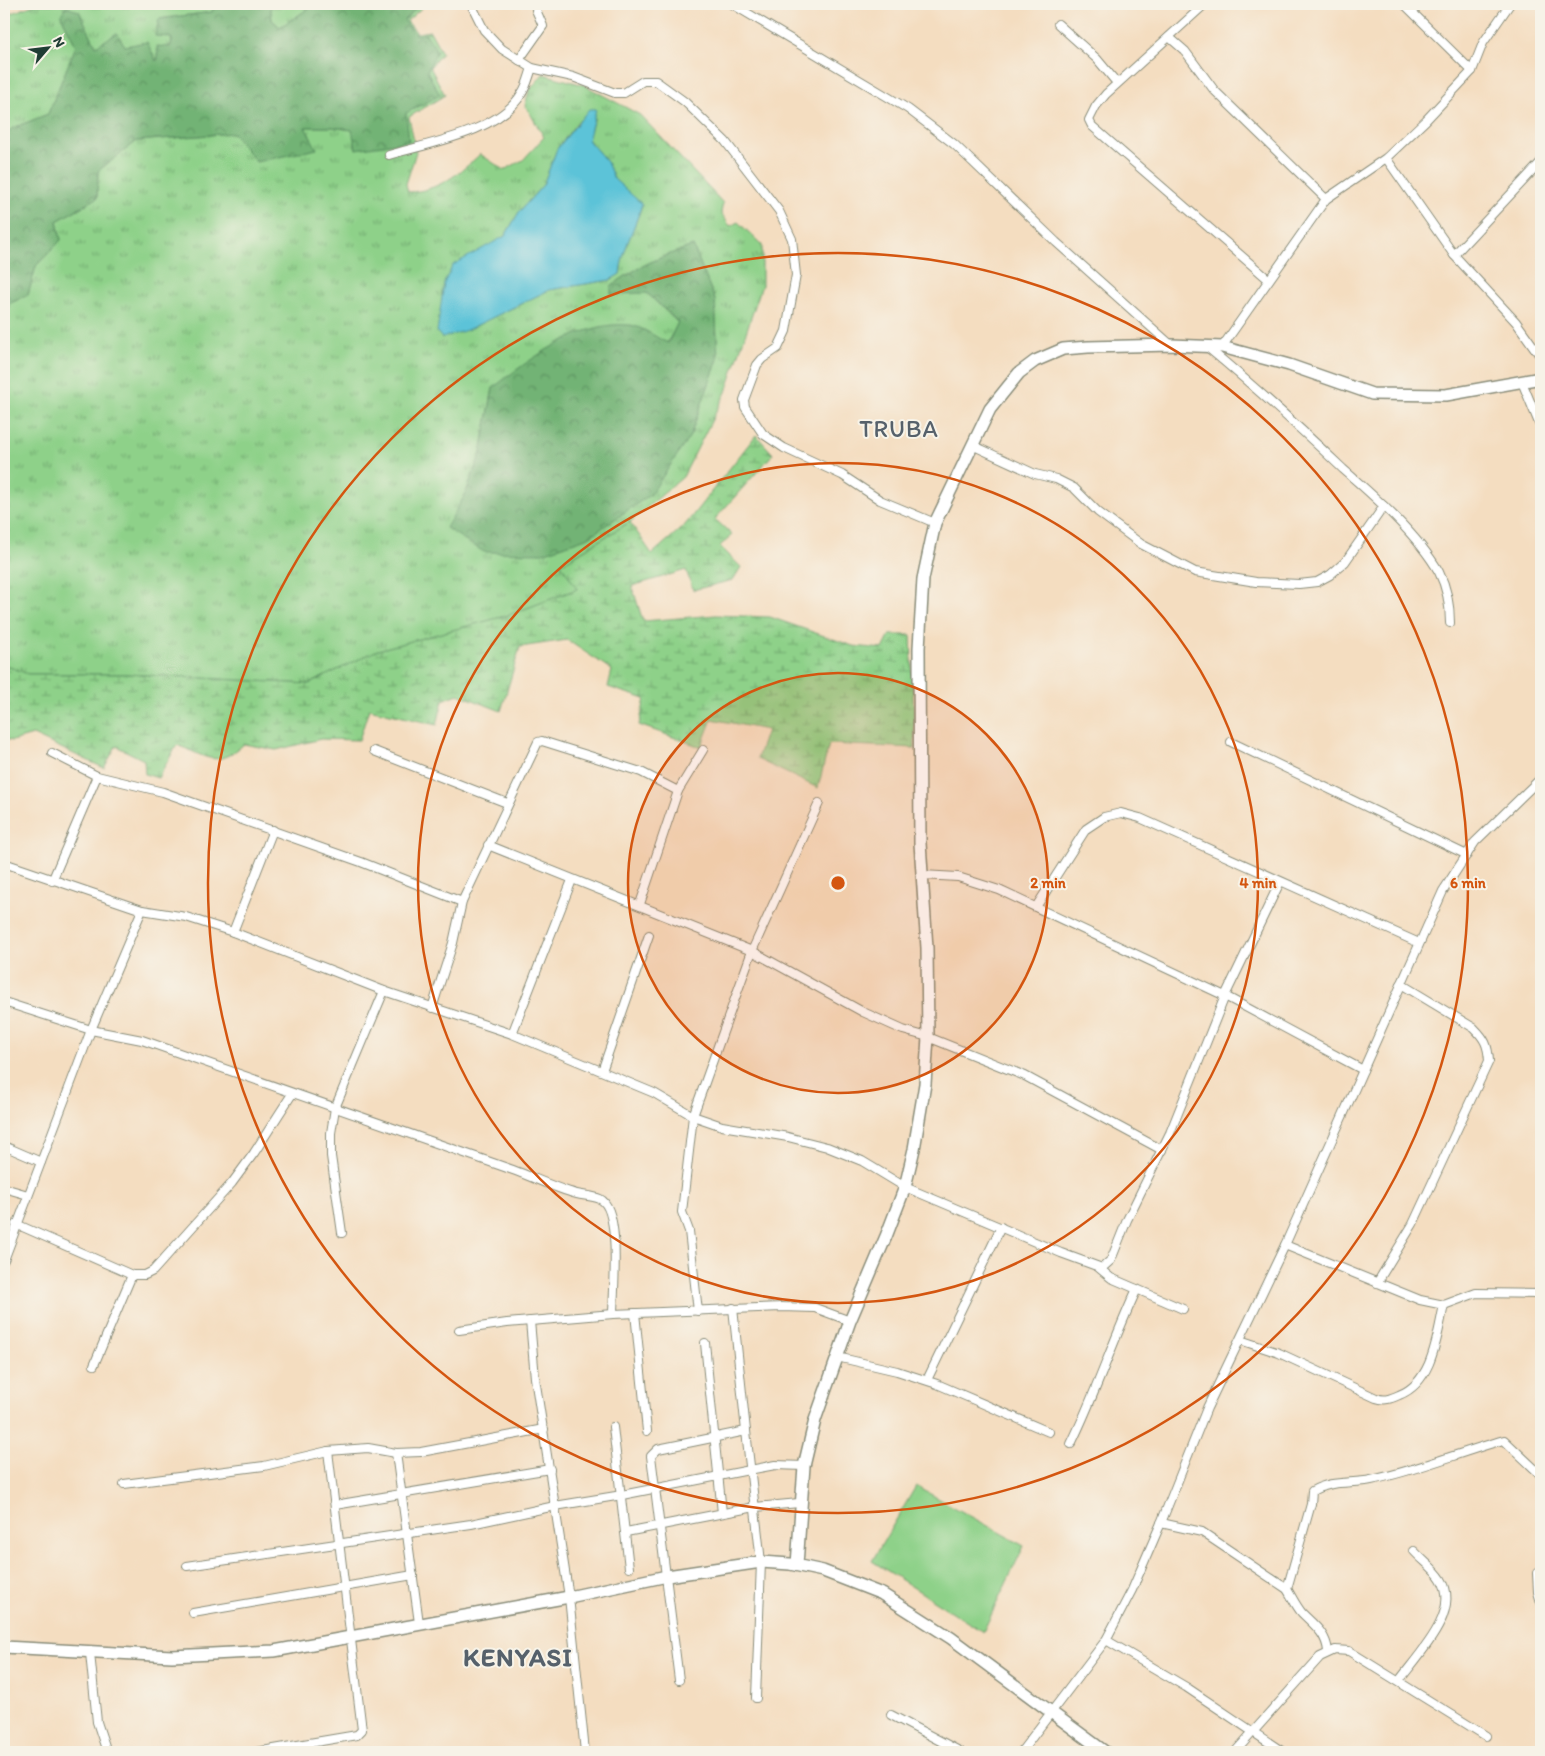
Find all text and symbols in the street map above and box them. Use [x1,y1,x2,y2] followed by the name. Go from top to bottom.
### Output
[22,22,72,72] north arrow
[49,34,69,50] text: N
[859,414,939,443] district label: TRUBA
[829,874,847,892] centre of rings
[1030,874,1067,892] text: 2 min
[1240,874,1277,892] text: 4 min
[1450,874,1487,892] text: 6 min
[463,1641,573,1673] district label: KENYASI

